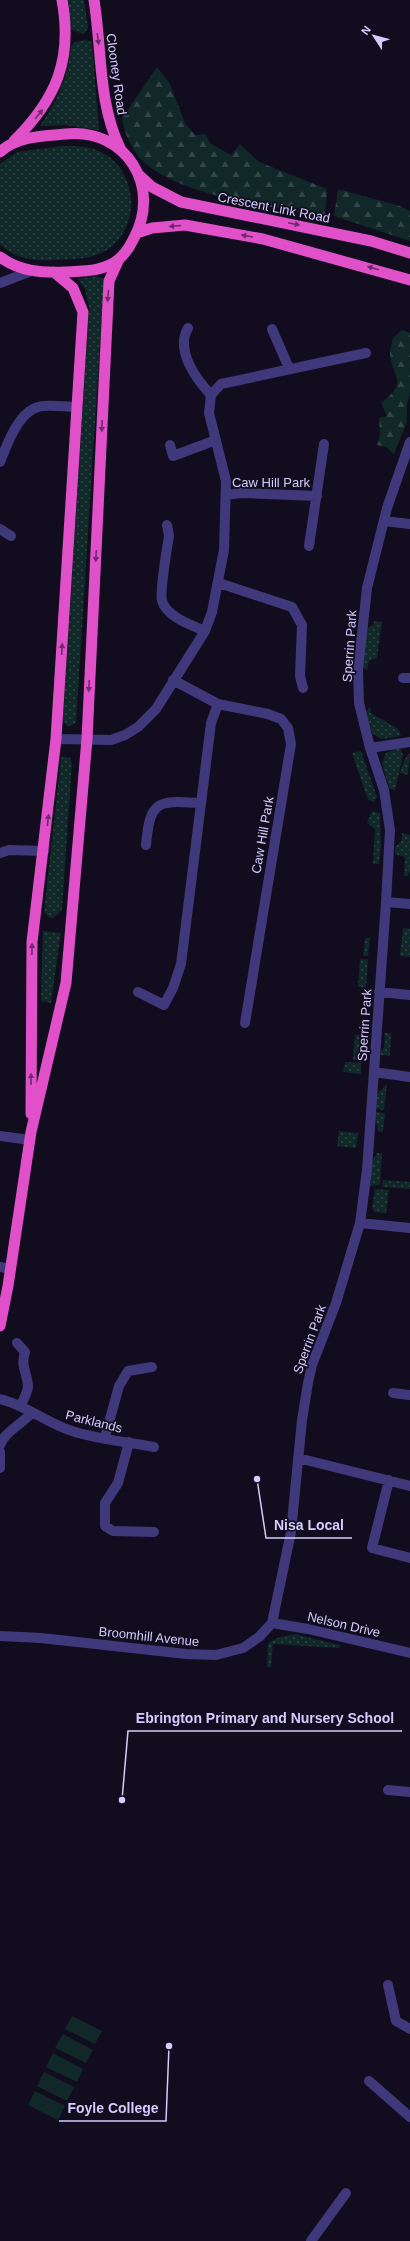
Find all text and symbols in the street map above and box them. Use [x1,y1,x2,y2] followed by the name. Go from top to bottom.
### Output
[354,16,394,56] north arrow
[359,23,373,37] text: N
[103,32,130,116] street label: Clooney Road
[95,33,102,45] one-way arrow
[34,109,43,120] one-way arrow
[216,189,331,226] street label: Crescent Link Road
[288,222,300,228] one-way arrow
[169,223,181,230] one-way arrow
[241,233,253,239] one-way arrow
[366,265,378,271] one-way arrow
[105,290,112,302] one-way arrow
[99,420,106,432] one-way arrow
[232,475,311,490] street label: Caw Hill Park
[93,550,99,563] one-way arrow
[339,609,360,683] street label: Sperrin Park
[58,643,65,655] one-way arrow
[86,680,93,692] one-way arrow
[248,795,277,875] street label: Caw Hill Park
[44,814,51,826] one-way arrow
[29,942,35,955] one-way arrow
[354,988,375,1062] street label: Sperrin Park
[28,1072,34,1085] one-way arrow
[290,1302,329,1376] street label: Sperrin Park
[64,1407,124,1436] street label: Parklands
[266,1512,352,1538] callout: Nisa Local
[274,1517,344,1533] text: Nisa Local
[306,1609,382,1640] street label: Nelson Drive
[98,1624,200,1649] street label: Broomhill Avenue
[128,1705,402,1731] callout: Ebrington Primary and Nursery School
[136,1710,394,1726] text: Ebrington Primary and Nursery School
[59,2095,166,2121] callout: Foyle College
[67,2100,159,2116] text: Foyle College

